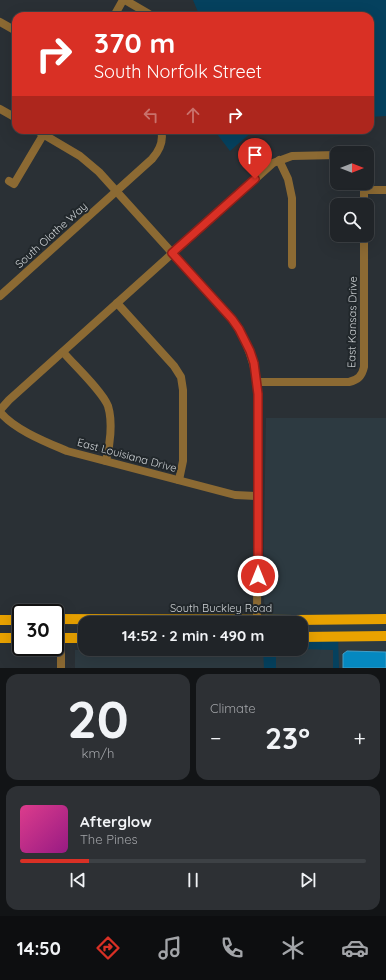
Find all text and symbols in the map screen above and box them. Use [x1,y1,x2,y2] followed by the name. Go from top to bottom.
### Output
[94,25,175,60] text: 370 m
[28,28,80,80] icon: right
[94,60,262,83] text: South Norfolk Street
[140,104,162,126] icon: left
[182,104,204,126] icon: ahead
[224,104,246,126] icon: right
[238,138,272,179] pin
[244,144,266,166] icon: arrive
[330,146,374,190] north arrow
[330,146,374,242] map controls
[330,198,374,242] button: search
[12,199,90,271] street label: South Olathe Way
[344,276,360,368] street label: East Kansas Drive
[76,435,178,475] street label: East Louisiana Drive
[237,555,279,597] position arrow
[170,601,272,615] street label: South Buckley Road
[12,604,64,656] speed limit sign: 30
[122,626,264,645] text: 14:52 · 2 min · 490 m
[67,686,129,751] text: 20
[210,700,256,716] text: Climate
[265,719,310,757] text: 23°
[210,724,221,752] text: −
[354,724,366,752] text: +
[82,745,114,761] text: km/h
[80,812,152,831] text: Afterglow
[80,831,138,847] text: The Pines
[67,869,89,891] icon: previous
[182,869,204,891] icon: pause
[297,869,319,891] icon: next
[94,934,122,962] icon: directions
[156,934,184,962] icon: music
[218,934,246,962] icon: phone
[279,934,307,962] icon: climate
[341,934,369,962] icon: car
[17,937,61,960] text: 14:50

